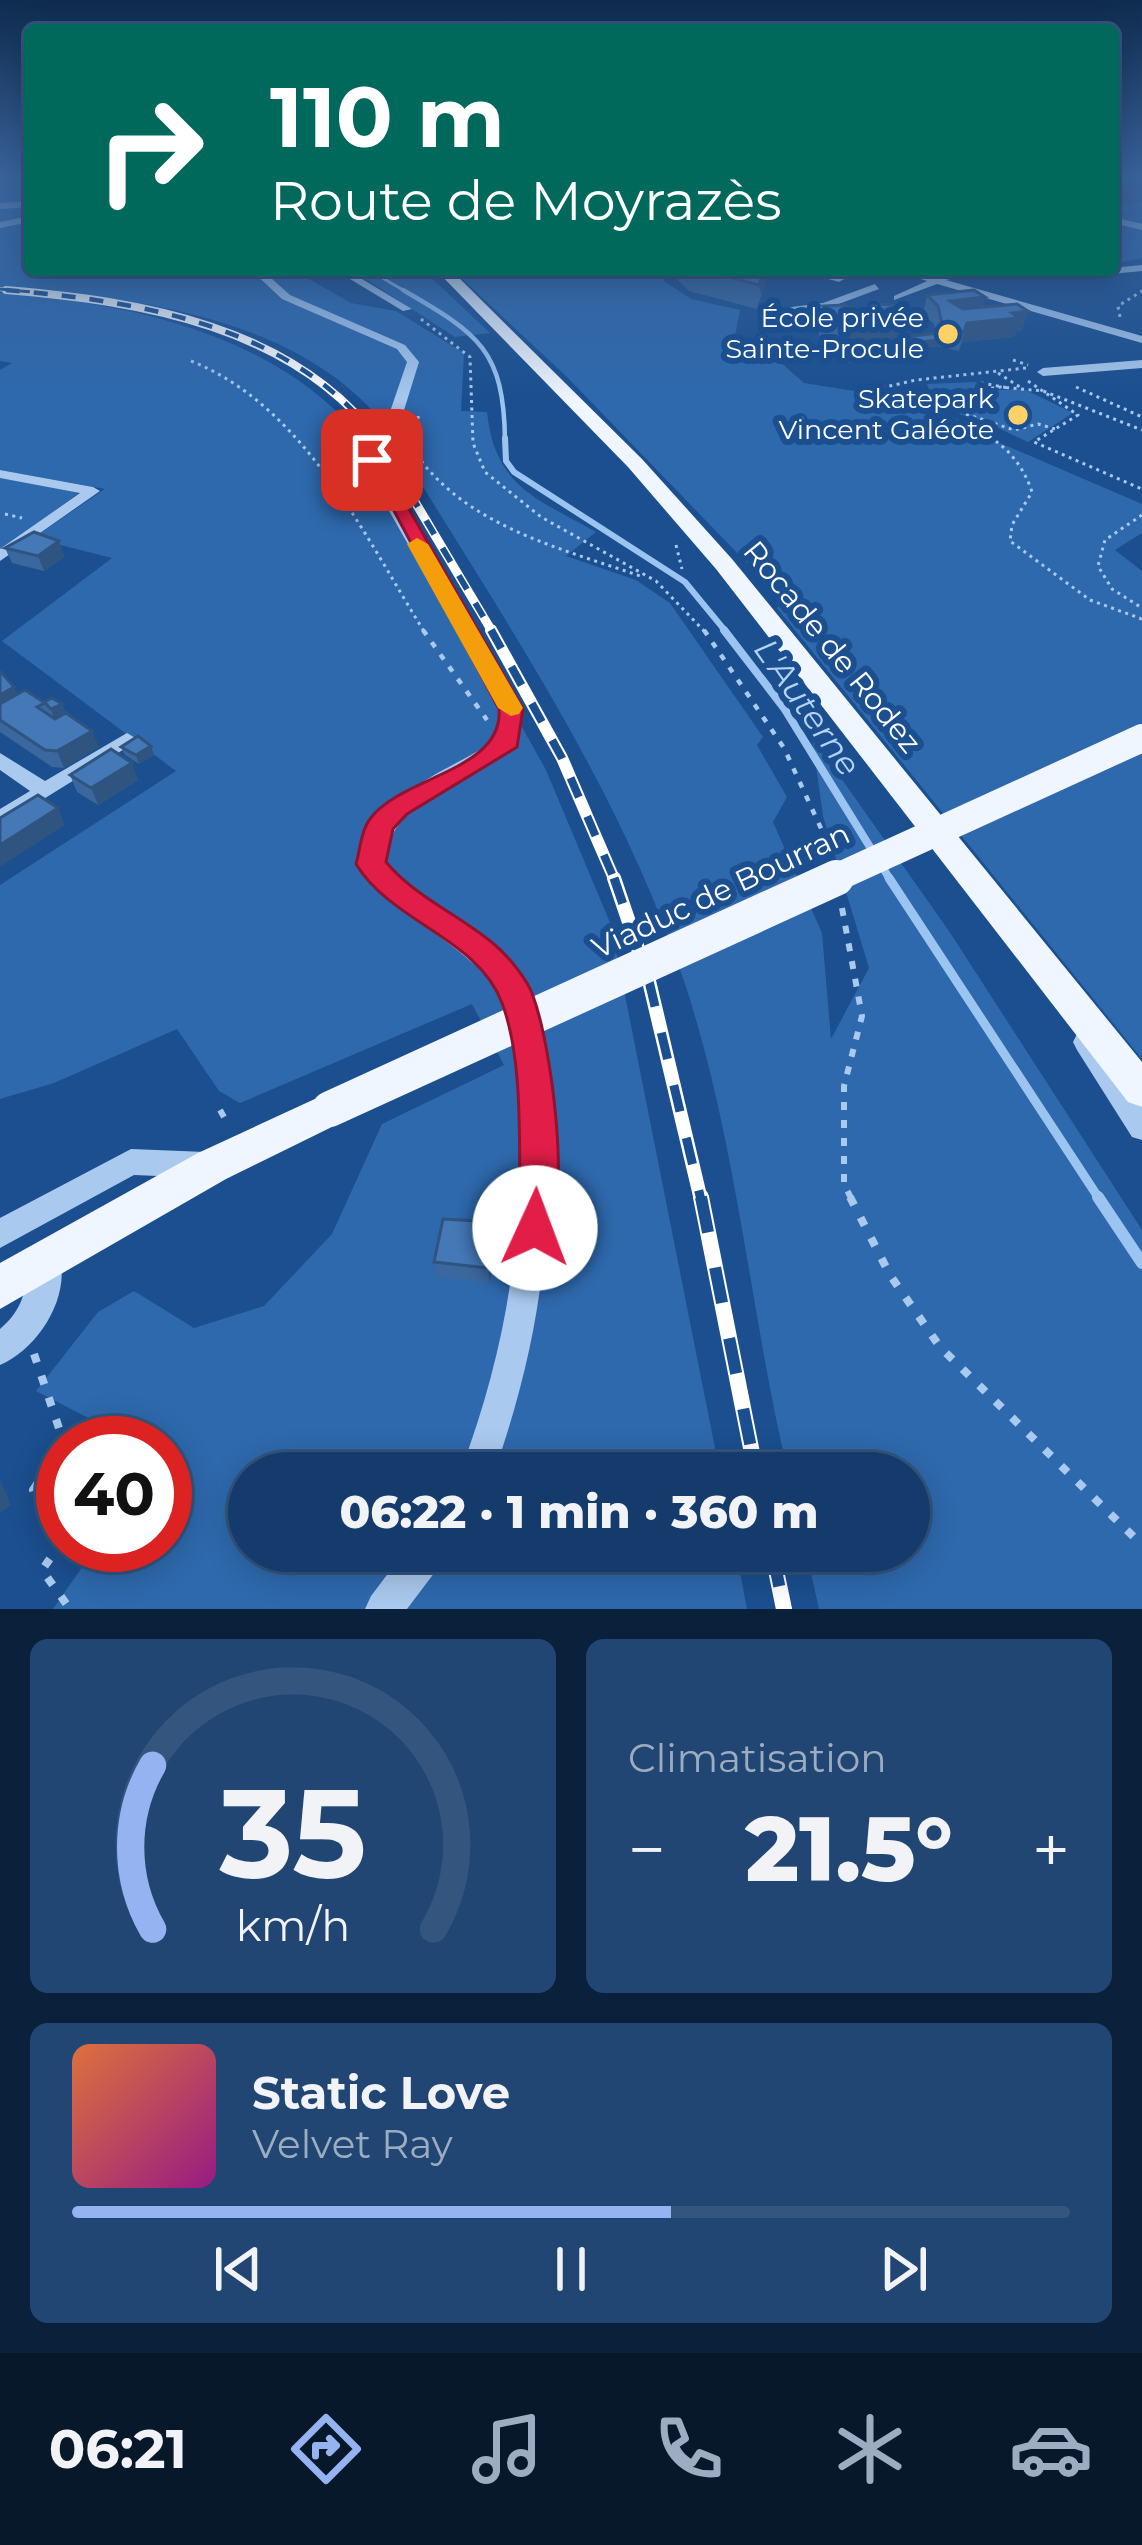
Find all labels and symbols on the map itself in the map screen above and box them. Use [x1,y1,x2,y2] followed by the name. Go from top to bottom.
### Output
[726,301,924,365] place label: École privée Sainte-Procule
[935,321,961,347] marker: École privée Sainte-Procule
[778,382,995,446] place label: Skatepark Vincent Galéote
[1005,402,1031,428] marker: Skatepark Vincent Galéote
[321,409,423,511] pin
[736,533,929,760] street label: Rocade de Rodez
[746,631,870,783] water label: L'Auterne
[586,815,855,966] street label: Viaduc de Bourran
[472,1165,598,1291] position arrow
[36,1416,192,1572] speed limit sign: 40

